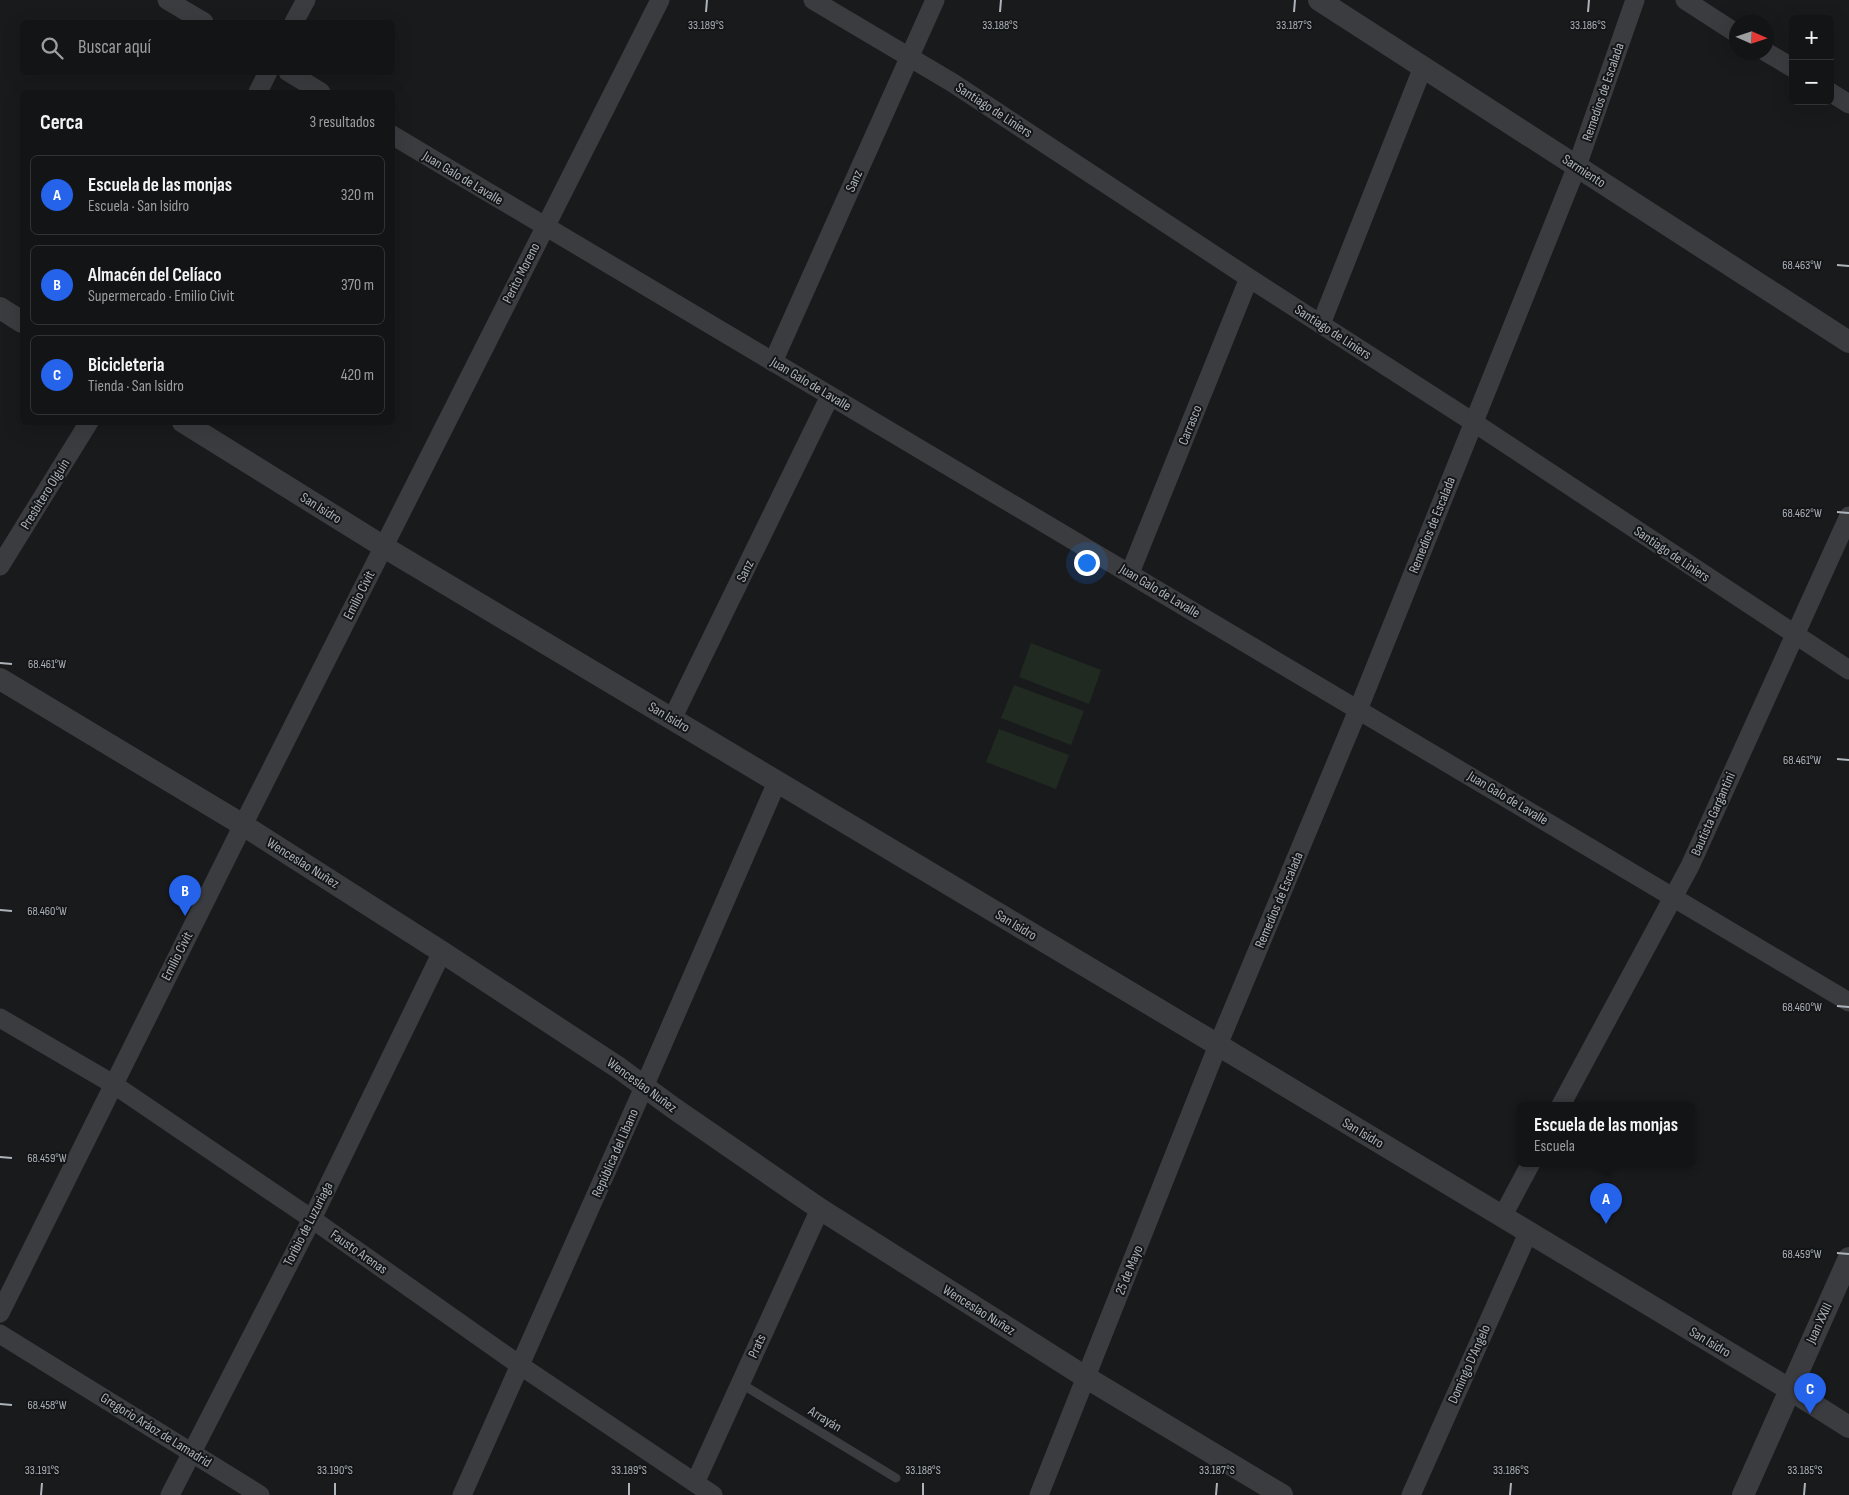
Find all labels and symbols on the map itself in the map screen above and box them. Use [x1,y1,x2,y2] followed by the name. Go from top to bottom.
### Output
[1729,15,1774,60] north arrow
[688,18,724,33] text: 33.189°S
[982,18,1018,33] text: 33.188°S
[1276,18,1312,33] text: 33.187°S
[1570,18,1606,33] text: 33.186°S
[1578,41,1628,143] street label: Remedios de Escalada
[953,79,1035,141] street label: Santiago de Liniers
[419,147,506,209] street label: Juan Galo de Lavalle
[1559,151,1609,191] street label: Sarmiento
[842,167,866,195] street label: Sanz
[499,240,544,306] street label: Perito Moreno
[1782,258,1822,273] text: 68.463°W
[1292,301,1374,363] street label: Santiago de Liniers
[767,353,854,415] street label: Juan Galo de Lavalle
[1174,402,1206,447] street label: Carrasco
[17,456,73,532] street label: Presbítero Olguín
[1405,474,1459,576] street label: Remedios de Escalada
[297,489,345,527] street label: San Isidro
[1782,506,1822,521] text: 68.462°W
[1631,522,1713,586] street label: Santiago de Liniers
[1074,550,1100,576] your location
[732,557,758,585] street label: Sanz
[1116,560,1203,622] street label: Juan Galo de Lavalle
[339,568,379,622] street label: Emilio Civit
[28,657,66,672] text: 68.461°W
[645,698,693,736] street label: San Isidro
[1783,753,1821,768] text: 68.461°W
[1464,767,1551,829] street label: Juan Galo de Lavalle
[1687,770,1739,858] street label: Bautista Gargantini
[264,834,342,892] street label: Wenceslao Nuñez
[1251,849,1307,951] street label: Remedios de Escalada
[169,875,201,916] pin: B
[27,904,67,919] text: 68.460°W
[992,906,1040,944] street label: San Isidro
[157,929,197,983] street label: Emilio Civit
[1782,1000,1822,1015] text: 68.460°W
[604,1054,680,1116] street label: Wenceslao Nuñez
[588,1106,642,1200] street label: República del Libano
[1339,1114,1387,1152] street label: San Isidro
[27,1151,67,1166] text: 68.459°W
[280,1179,336,1269] street label: Toribio de Luzuriaga
[1590,1183,1622,1224] pin: A
[327,1226,391,1278] street label: Fausto Arenas
[1111,1243,1147,1297] street label: 25 de Mayo
[1782,1247,1822,1262] text: 68.459°W
[940,1281,1018,1339] street label: Wenceslao Nuñez
[1802,1300,1836,1347] street label: Juan XXIII
[1444,1322,1494,1406] street label: Domingo D'Angelo
[1686,1323,1734,1361] street label: San Isidro
[744,1331,770,1361] street label: Prats
[1794,1373,1826,1414] pin: C
[97,1389,215,1471] street label: Gregorio Aráoz de Lamadrid
[27,1398,67,1413] text: 68.458°W
[804,1402,845,1436] street label: Arrayán
[25,1463,59,1478] text: 33.191°S
[317,1463,353,1478] text: 33.190°S
[611,1463,647,1478] text: 33.189°S
[905,1463,941,1478] text: 33.188°S
[1199,1463,1235,1478] text: 33.187°S
[1493,1463,1529,1478] text: 33.186°S
[1787,1463,1823,1478] text: 33.185°S

